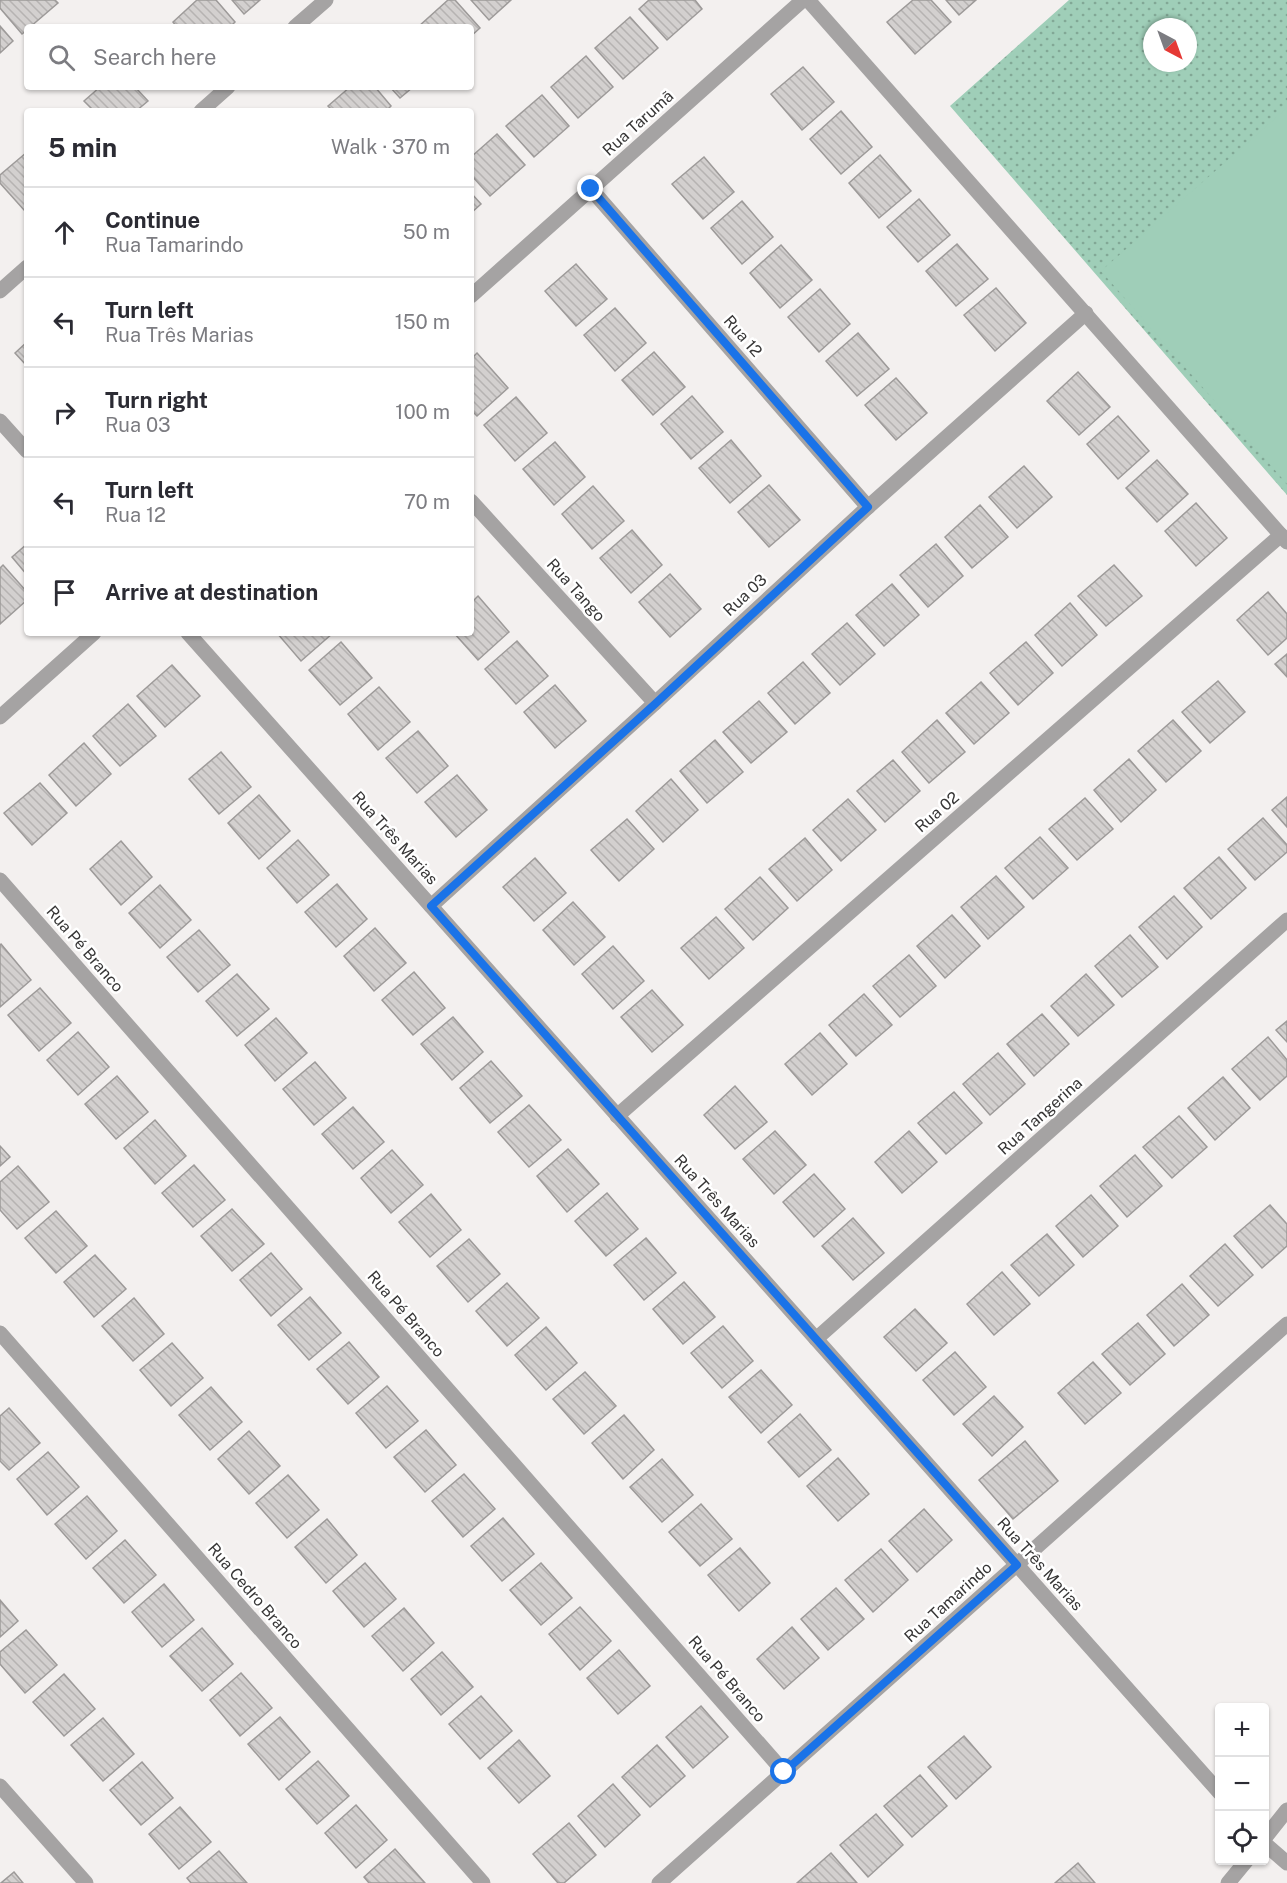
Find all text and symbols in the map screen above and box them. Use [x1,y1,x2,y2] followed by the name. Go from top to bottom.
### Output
[1143,18,1197,72] north arrow
[24,24,474,90] search box
[45,41,78,74] icon: search
[93,44,217,70] text: Search here
[599,86,677,160] street label: Rua Tarumã
[48,132,117,163] text: 5 min
[331,135,450,159] text: Walk · 370 m
[577,175,603,201] route end
[105,207,200,233] text: Continue
[48,216,81,249] icon: ahead
[403,220,450,244] text: 50 m
[105,233,244,257] text: Rua Tamarindo
[105,297,194,323] text: Turn left
[48,306,81,339] icon: left
[395,310,450,334] text: 150 m
[720,311,766,361] street label: Rua 12
[105,323,254,347] text: Rua Três Marias
[105,387,208,413] text: Turn right
[48,396,81,429] icon: right
[395,400,450,424] text: 100 m
[105,413,171,437] text: Rua 03
[105,477,194,503] text: Turn left
[48,486,81,519] icon: left
[404,490,450,514] text: 70 m
[105,503,166,527] text: Rua 12
[543,555,609,625] street label: Rua Tango
[719,570,771,620] street label: Rua 03
[48,576,81,609] icon: arrive
[105,579,318,605] text: Arrive at destination
[348,788,442,888] street label: Rua Três Marias
[911,788,963,836] street label: Rua 02
[42,902,128,996] street label: Rua Pé Branco
[994,1073,1086,1159] street label: Rua Tangerina
[670,1151,764,1251] street label: Rua Três Marias
[363,1267,449,1361] street label: Rua Pé Branco
[993,1514,1087,1614] street label: Rua Três Marias
[204,1539,306,1653] street label: Rua Cedro Branco
[900,1558,996,1646] street label: Rua Tamarindo
[684,1632,770,1726] street label: Rua Pé Branco
[1215,1703,1269,1865] map controls
[1215,1703,1269,1757] button: +
[1215,1757,1269,1811] button: −
[770,1758,796,1784] route start
[1215,1811,1269,1865] button: locate

